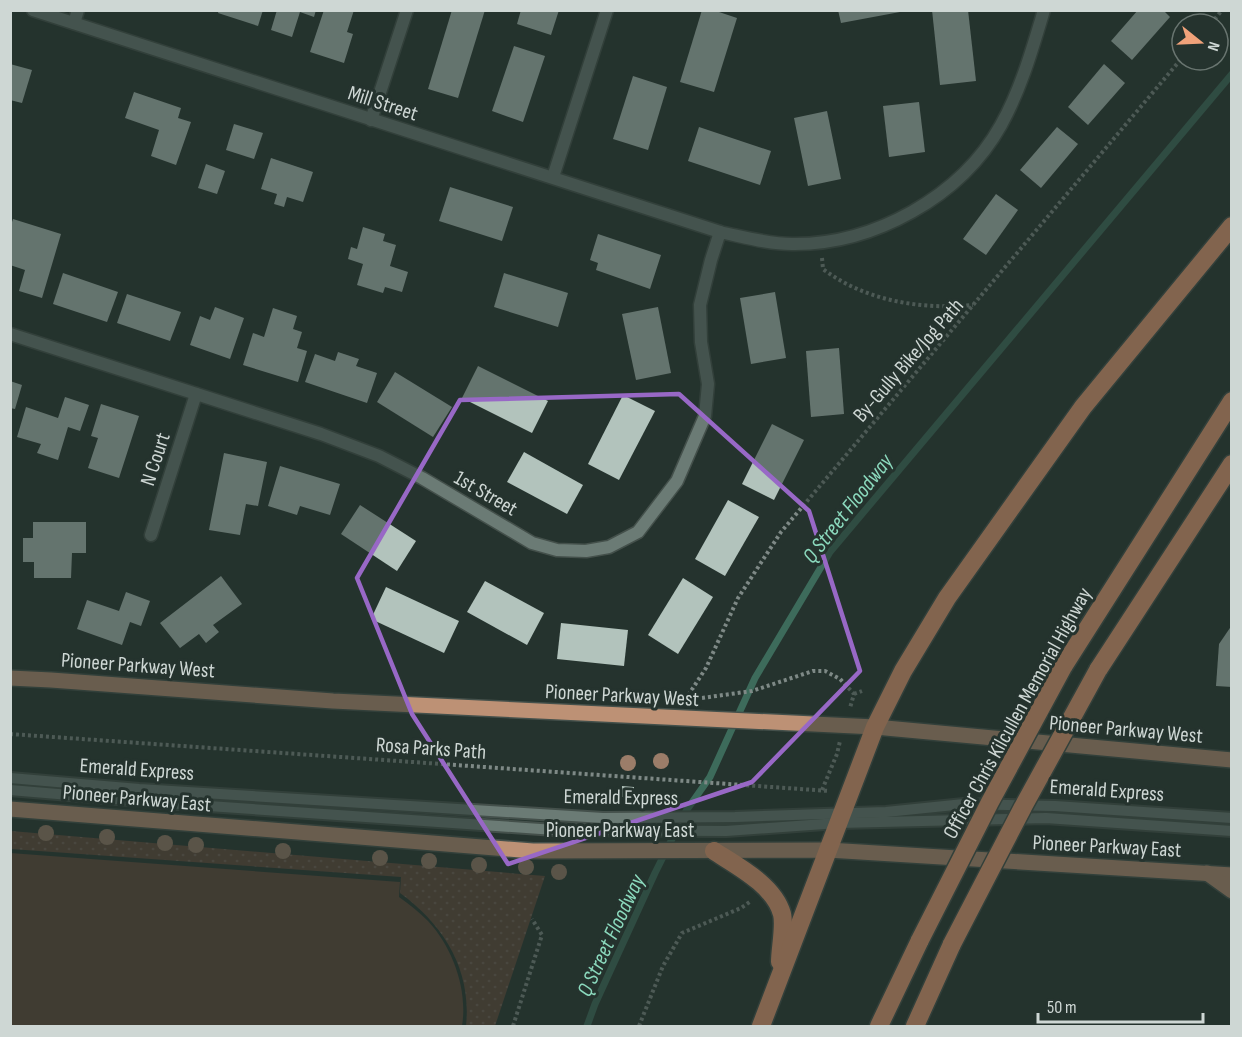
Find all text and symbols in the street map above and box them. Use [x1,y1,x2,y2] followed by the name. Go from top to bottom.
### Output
[1170,12,1230,72] north arrow
[1202,39,1223,53] text: N
[345,80,421,126] street label: Mill Street
[848,293,969,427] street label: By-Gully Bike/Jog Path
[135,430,176,489] street label: N Court
[797,448,900,569] water label: Q Street Floodway
[450,465,522,521] street label: 1st Street
[938,583,1097,843] street label: Officer Chris Kilcullen Memorial Highway
[60,648,216,683] street label: Pioneer Parkway West
[544,679,700,712] street label: Pioneer Parkway West
[1048,710,1204,749] street label: Pioneer Parkway West
[375,732,487,765] street label: Rosa Parks Path
[79,753,195,786] street label: Emerald Express
[1049,774,1165,807] street label: Emerald Express
[62,780,212,817] street label: Pioneer Parkway East
[564,784,678,811] street label: Emerald Express
[546,818,694,843] street label: Pioneer Parkway East
[1032,830,1182,863] street label: Pioneer Parkway East
[571,870,652,1001] water label: Q Street Floodway
[1038,986,1203,1024] scale bar
[1047,997,1077,1018] text: 50 m

